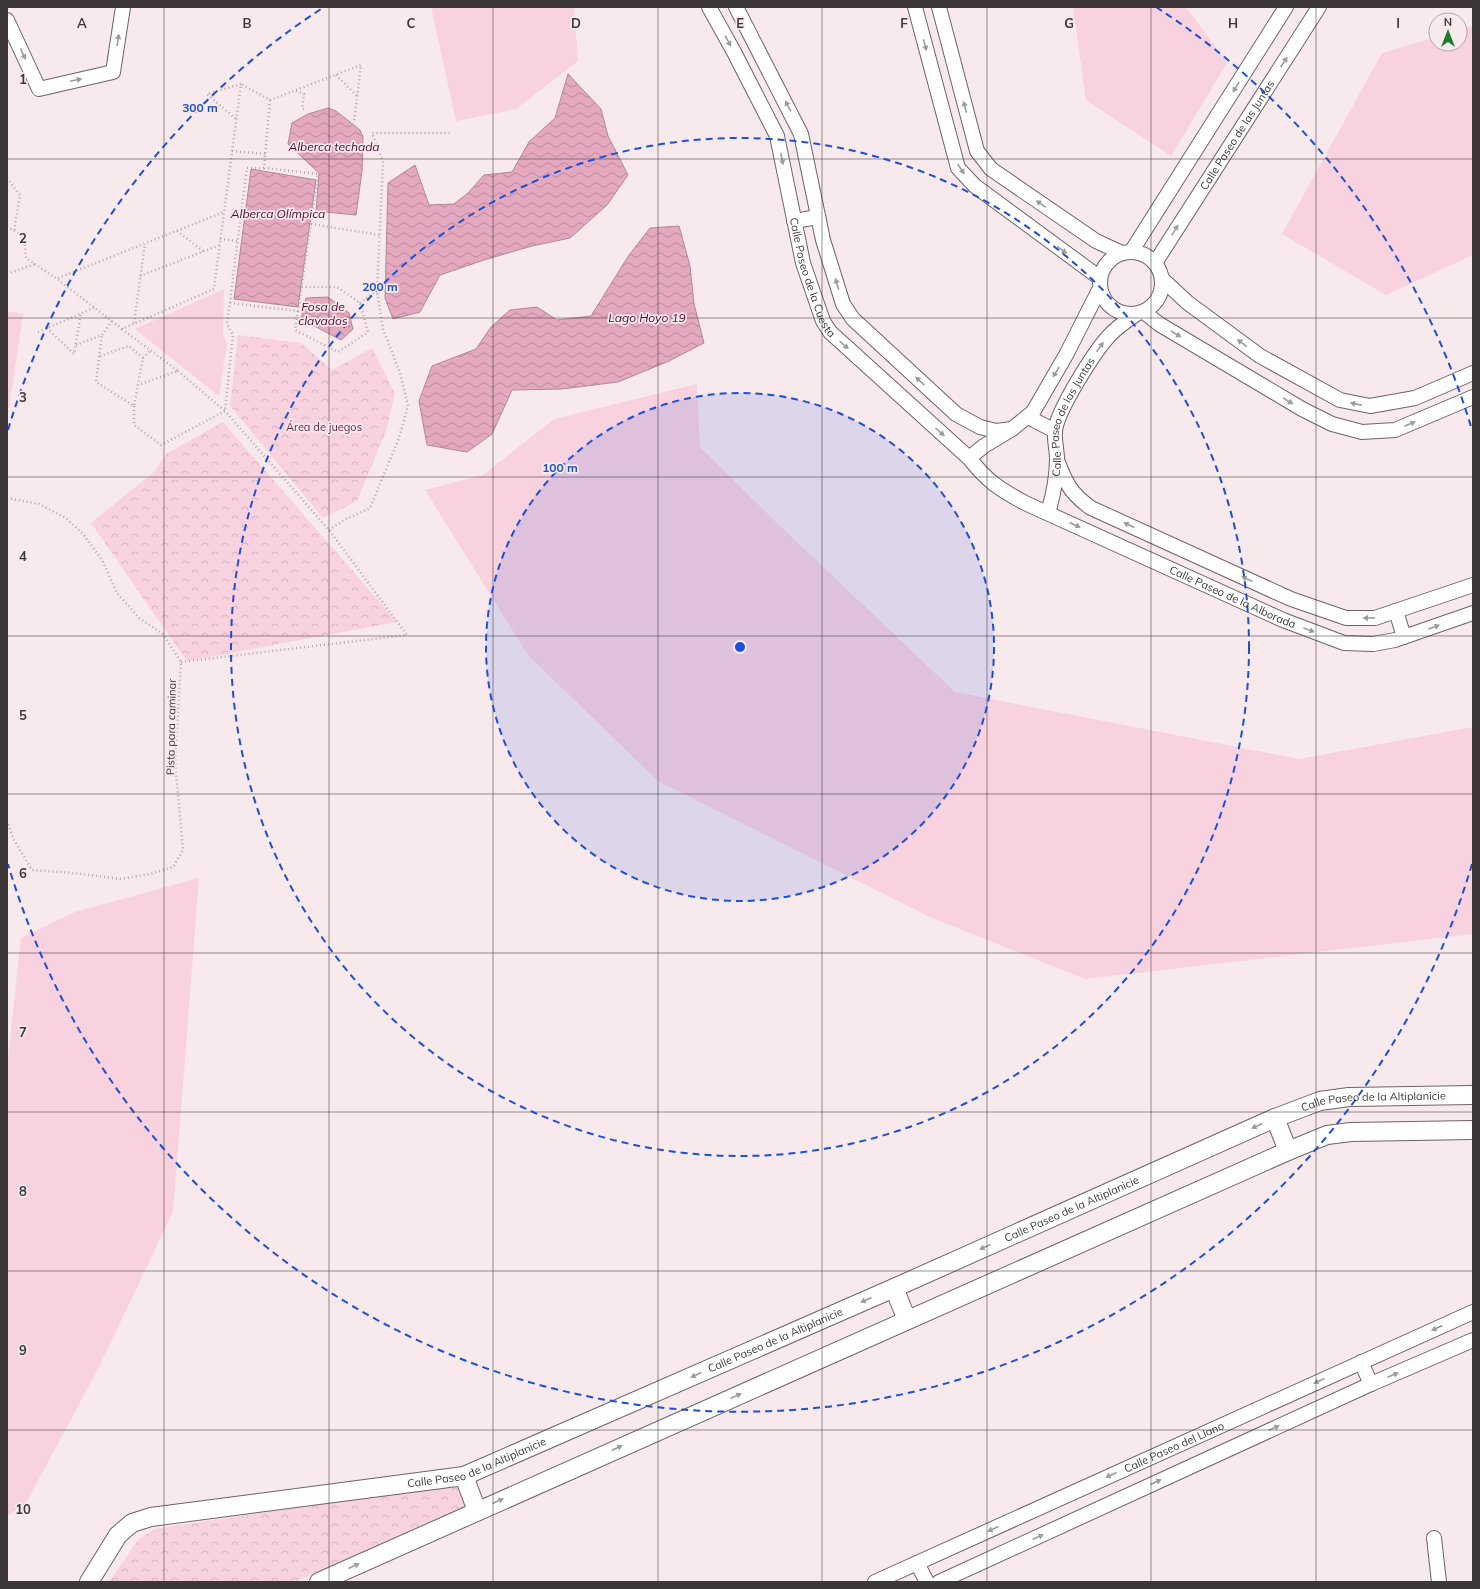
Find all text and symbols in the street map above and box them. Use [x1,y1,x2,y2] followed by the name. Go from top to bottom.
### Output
[1428,12,1468,52] north arrow
[77,15,87,31] text: A
[243,15,252,31] text: B
[407,15,416,31] text: C
[571,15,581,31] text: D
[736,15,744,31] text: E
[900,15,908,31] text: F
[1064,15,1074,31] text: G
[1228,15,1238,31] text: H
[1396,15,1400,31] text: I
[1444,15,1452,29] text: N
[115,34,121,46] one-way arrow
[724,35,731,47] one-way arrow
[923,38,929,51] one-way arrow
[20,49,26,60] one-way arrow
[1280,56,1287,67] one-way arrow
[19,71,27,87] text: 1
[70,77,82,83] one-way arrow
[1197,78,1277,193] street label: Calle Paseo de las Juntas
[1232,81,1239,93] one-way arrow
[182,100,218,115] text: 300 m
[785,100,791,111] one-way arrow
[962,100,968,112] one-way arrow
[287,139,380,154] water label: Alberca techada
[779,152,785,165] one-way arrow
[957,164,965,174] one-way arrow
[1036,200,1047,208] one-way arrow
[230,206,325,221] water label: Alberca Olímpica
[787,216,838,340] street label: Calle Paseo de la Cuesta
[1172,224,1179,236] one-way arrow
[19,230,27,246] text: 2
[1057,245,1067,253] one-way arrow
[834,278,840,290] one-way arrow
[362,279,398,294] text: 200 m
[298,299,348,328] water label: Fosa de clavados
[608,310,686,325] water label: Lago Hoyo 19
[1171,330,1181,338] one-way arrow
[1237,339,1248,347] one-way arrow
[839,340,849,349] one-way arrow
[1096,342,1104,352] one-way arrow
[1048,354,1098,477] street label: Calle Paseo de las Juntas
[1053,366,1060,378] one-way arrow
[915,376,925,386] one-way arrow
[19,389,27,405] text: 3
[1282,397,1294,404] one-way arrow
[1350,400,1362,406] one-way arrow
[286,420,362,434] park label: Área de juegos
[1404,421,1415,427] one-way arrow
[935,427,945,437] one-way arrow
[542,460,578,475] text: 100 m
[1069,522,1081,528] one-way arrow
[1123,522,1135,528] one-way arrow
[19,548,27,564] text: 4
[1167,562,1298,631] street label: Calle Paseo de la Alborada
[1241,576,1253,582] one-way arrow
[1362,615,1375,621] one-way arrow
[1428,623,1440,629] one-way arrow
[1303,627,1315,633] one-way arrow
[733,640,747,654] centre of rings
[163,679,179,775] street label: Pista para caminar
[19,707,27,723] text: 5
[19,865,27,881] text: 6
[19,1024,27,1040] text: 7
[1299,1088,1446,1115] street label: Calle Paseo de la Altiplanicie
[1251,1123,1263,1129] one-way arrow
[1002,1173,1141,1245] street label: Calle Paseo de la Altiplanicie
[19,1183,27,1199] text: 8
[978,1245,990,1251] one-way arrow
[860,1297,872,1303] one-way arrow
[706,1304,845,1376] street label: Calle Paseo de la Altiplanicie
[1432,1325,1443,1331] one-way arrow
[19,1342,27,1358] text: 9
[1387,1371,1399,1377] one-way arrow
[690,1372,701,1378] one-way arrow
[1312,1379,1324,1385] one-way arrow
[730,1393,742,1399] one-way arrow
[1122,1418,1226,1476] street label: Calle Paseo del Llano
[1269,1425,1280,1431] one-way arrow
[406,1434,548,1490] street label: Calle Paseo de la Altiplanicie
[612,1445,624,1451] one-way arrow
[1105,1472,1117,1479] one-way arrow
[1151,1479,1163,1485] one-way arrow
[493,1498,504,1504] one-way arrow
[15,1501,31,1517] text: 10
[987,1526,998,1532] one-way arrow
[1032,1534,1044,1540] one-way arrow
[349,1563,360,1569] one-way arrow

